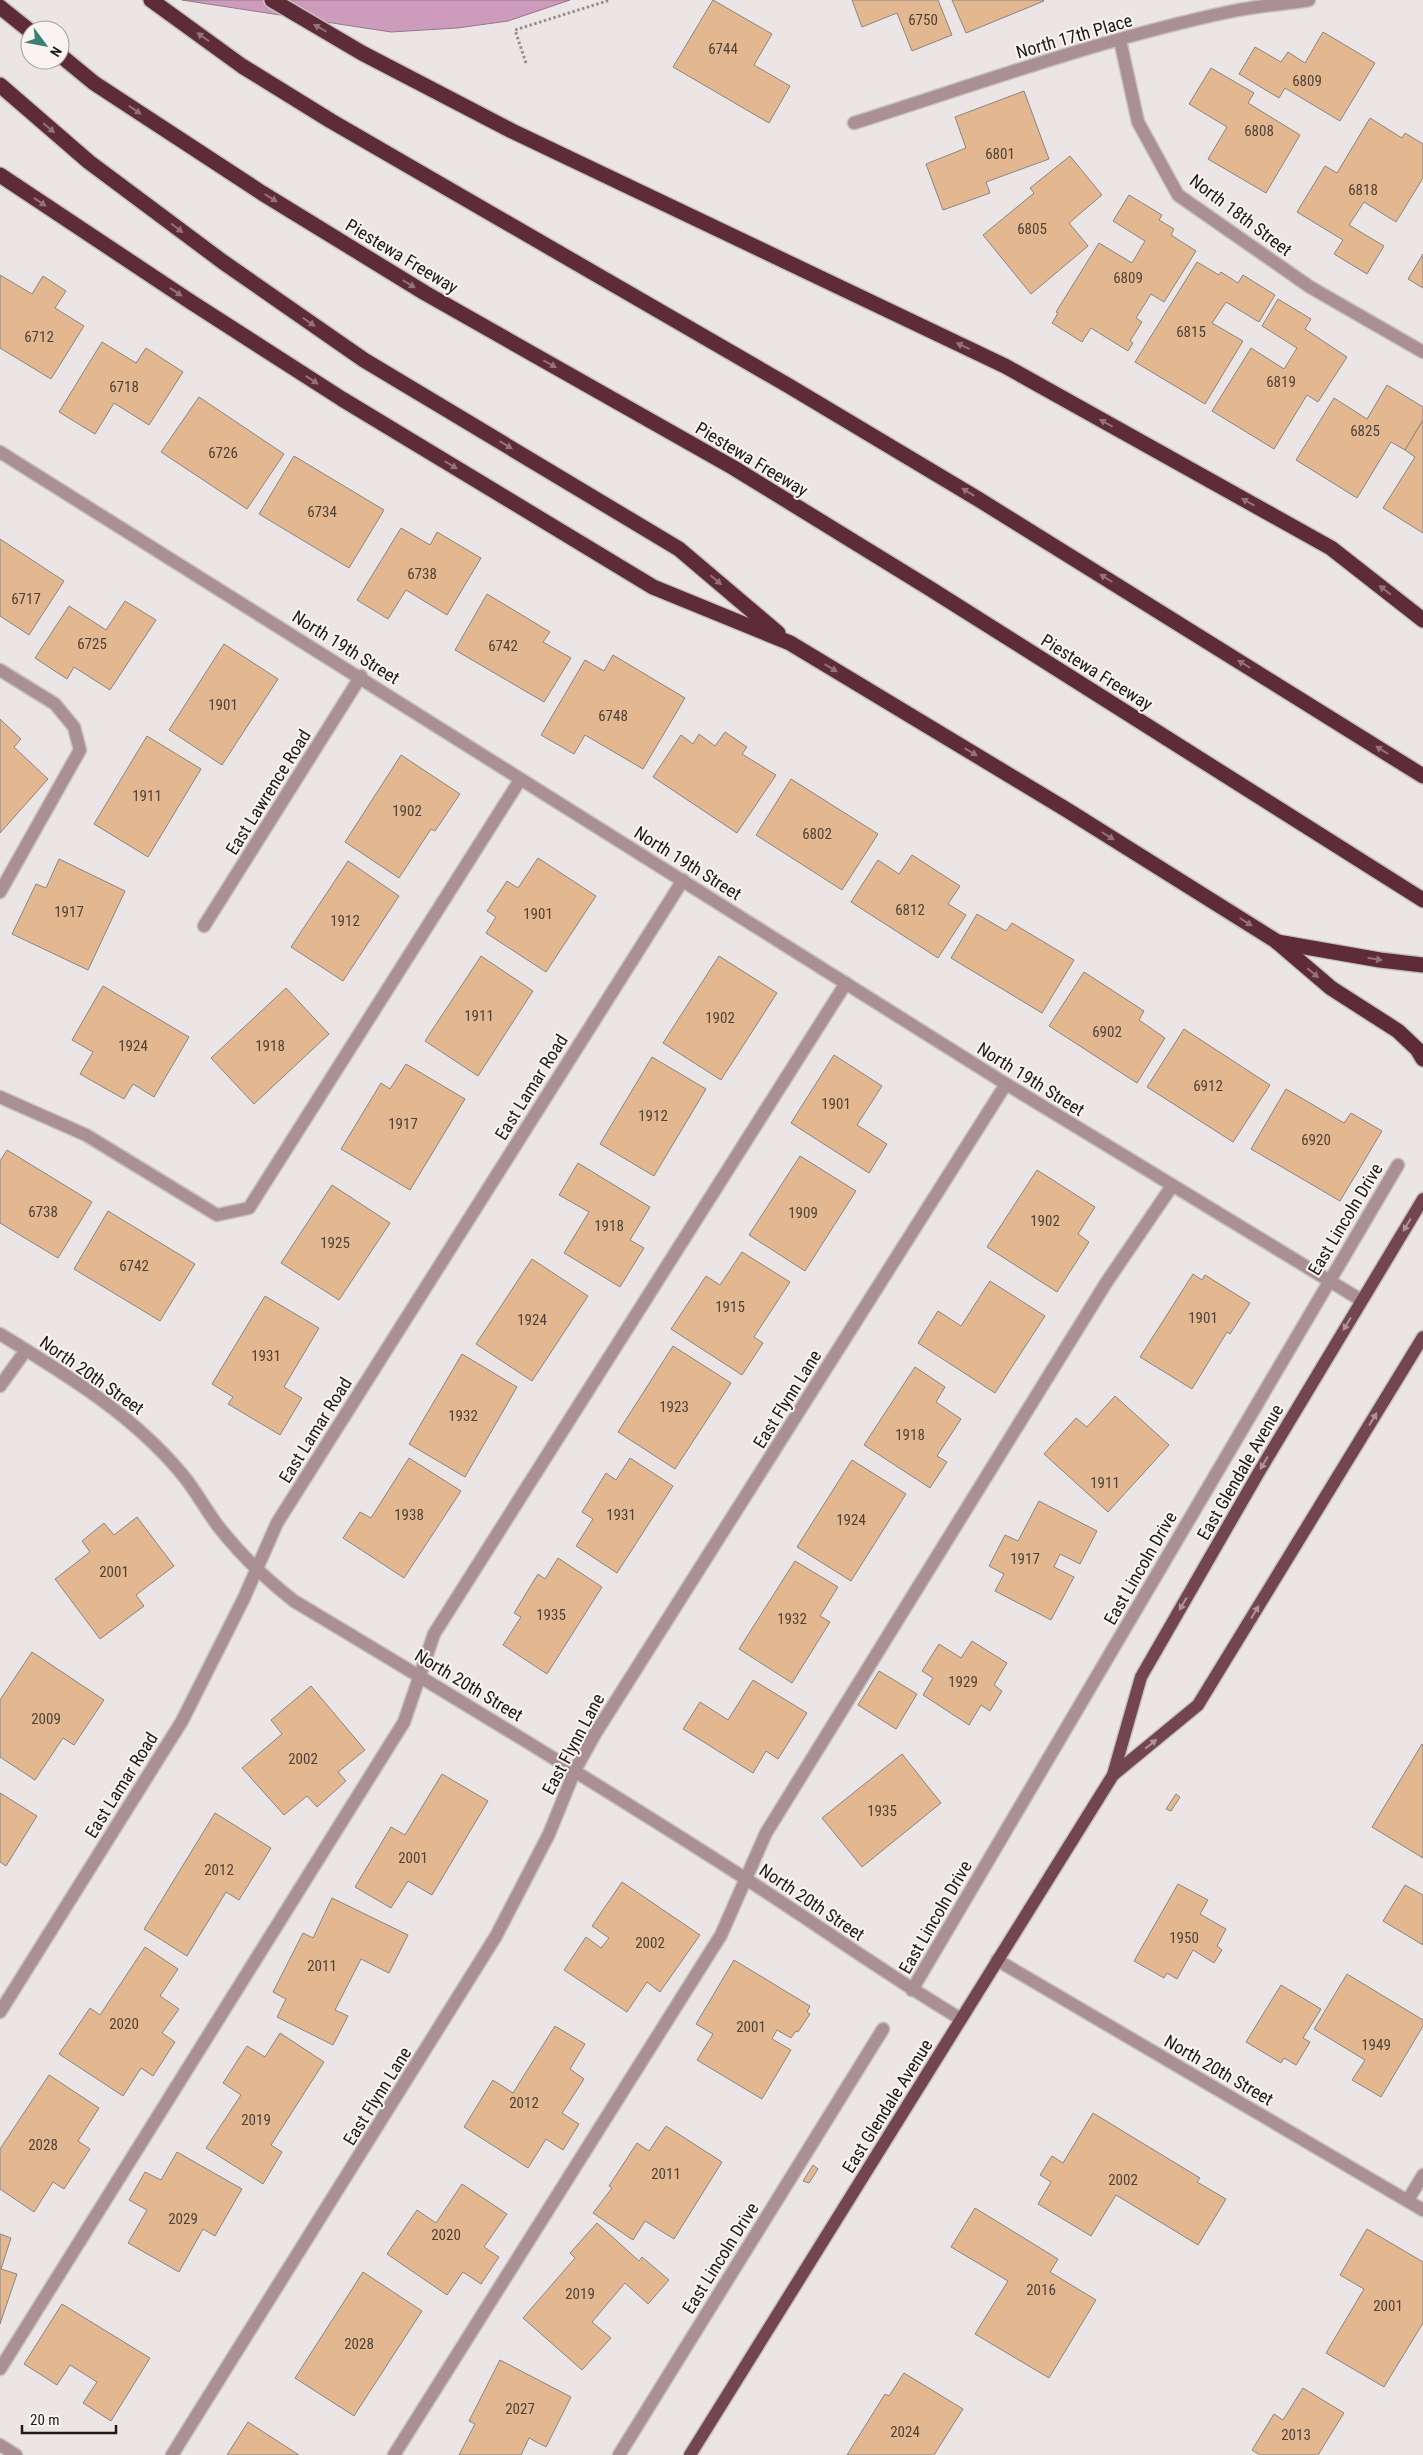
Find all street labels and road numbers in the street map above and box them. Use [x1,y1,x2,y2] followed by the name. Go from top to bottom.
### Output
[1014,9,1134,63] street label: North 17th Place
[1186,170,1296,260] street label: North 18th Street
[342,214,462,298] street label: Piestewa Freeway
[692,417,812,501] street label: Piestewa Freeway
[289,606,403,688] street label: North 19th Street
[1037,629,1157,715] street label: Piestewa Freeway
[221,726,315,858] street label: East Lawrence Road
[631,822,745,904] street label: North 19th Street
[490,1030,572,1144] street label: East Lamar Road
[974,1038,1088,1120] street label: North 19th Street
[1303,1159,1387,1279] street label: East Lincoln Drive
[36,1331,148,1419] street label: North 20th Street
[749,1346,825,1452] street label: East Flynn Lane
[274,1373,356,1487] street label: East Lamar Road
[1193,1400,1287,1544] street label: East Glendale Avenue
[1099,1508,1181,1628] street label: East Lincoln Drive
[411,1644,527,1726] street label: North 20th Street
[538,1690,608,1798] street label: East Flynn Lane
[80,1728,162,1842] street label: East Lamar Road
[894,1857,976,1977] street label: East Lincoln Drive
[755,1859,869,1945] street label: North 20th Street
[1161,2030,1277,2110] street label: North 20th Street
[837,2035,937,2177] street label: East Glendale Avenue
[339,2043,415,2149] street label: East Flynn Lane
[677,2199,763,2317] street label: East Lincoln Drive

